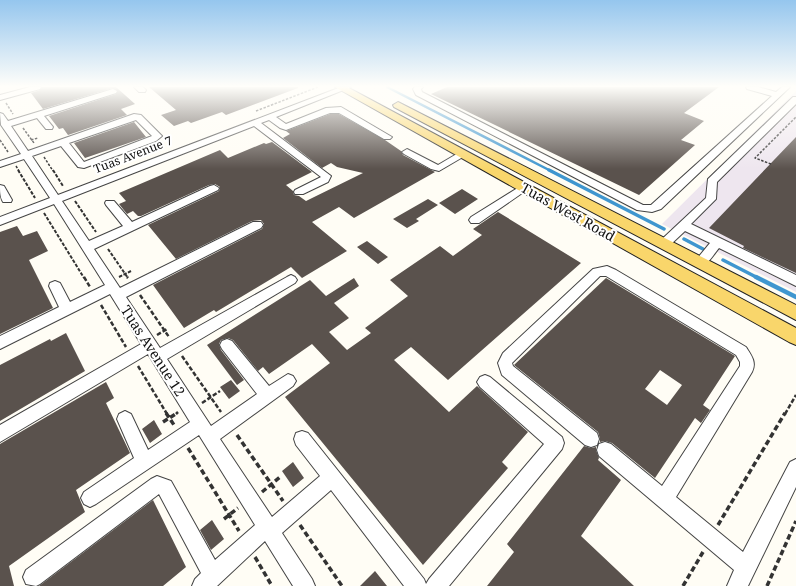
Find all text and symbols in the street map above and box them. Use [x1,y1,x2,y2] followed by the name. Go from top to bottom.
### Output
[91,132,175,177] street label: Tuas Avenue 7
[518,178,619,246] street label: Tuas West Road
[117,302,190,400] street label: Tuas Avenue 12

